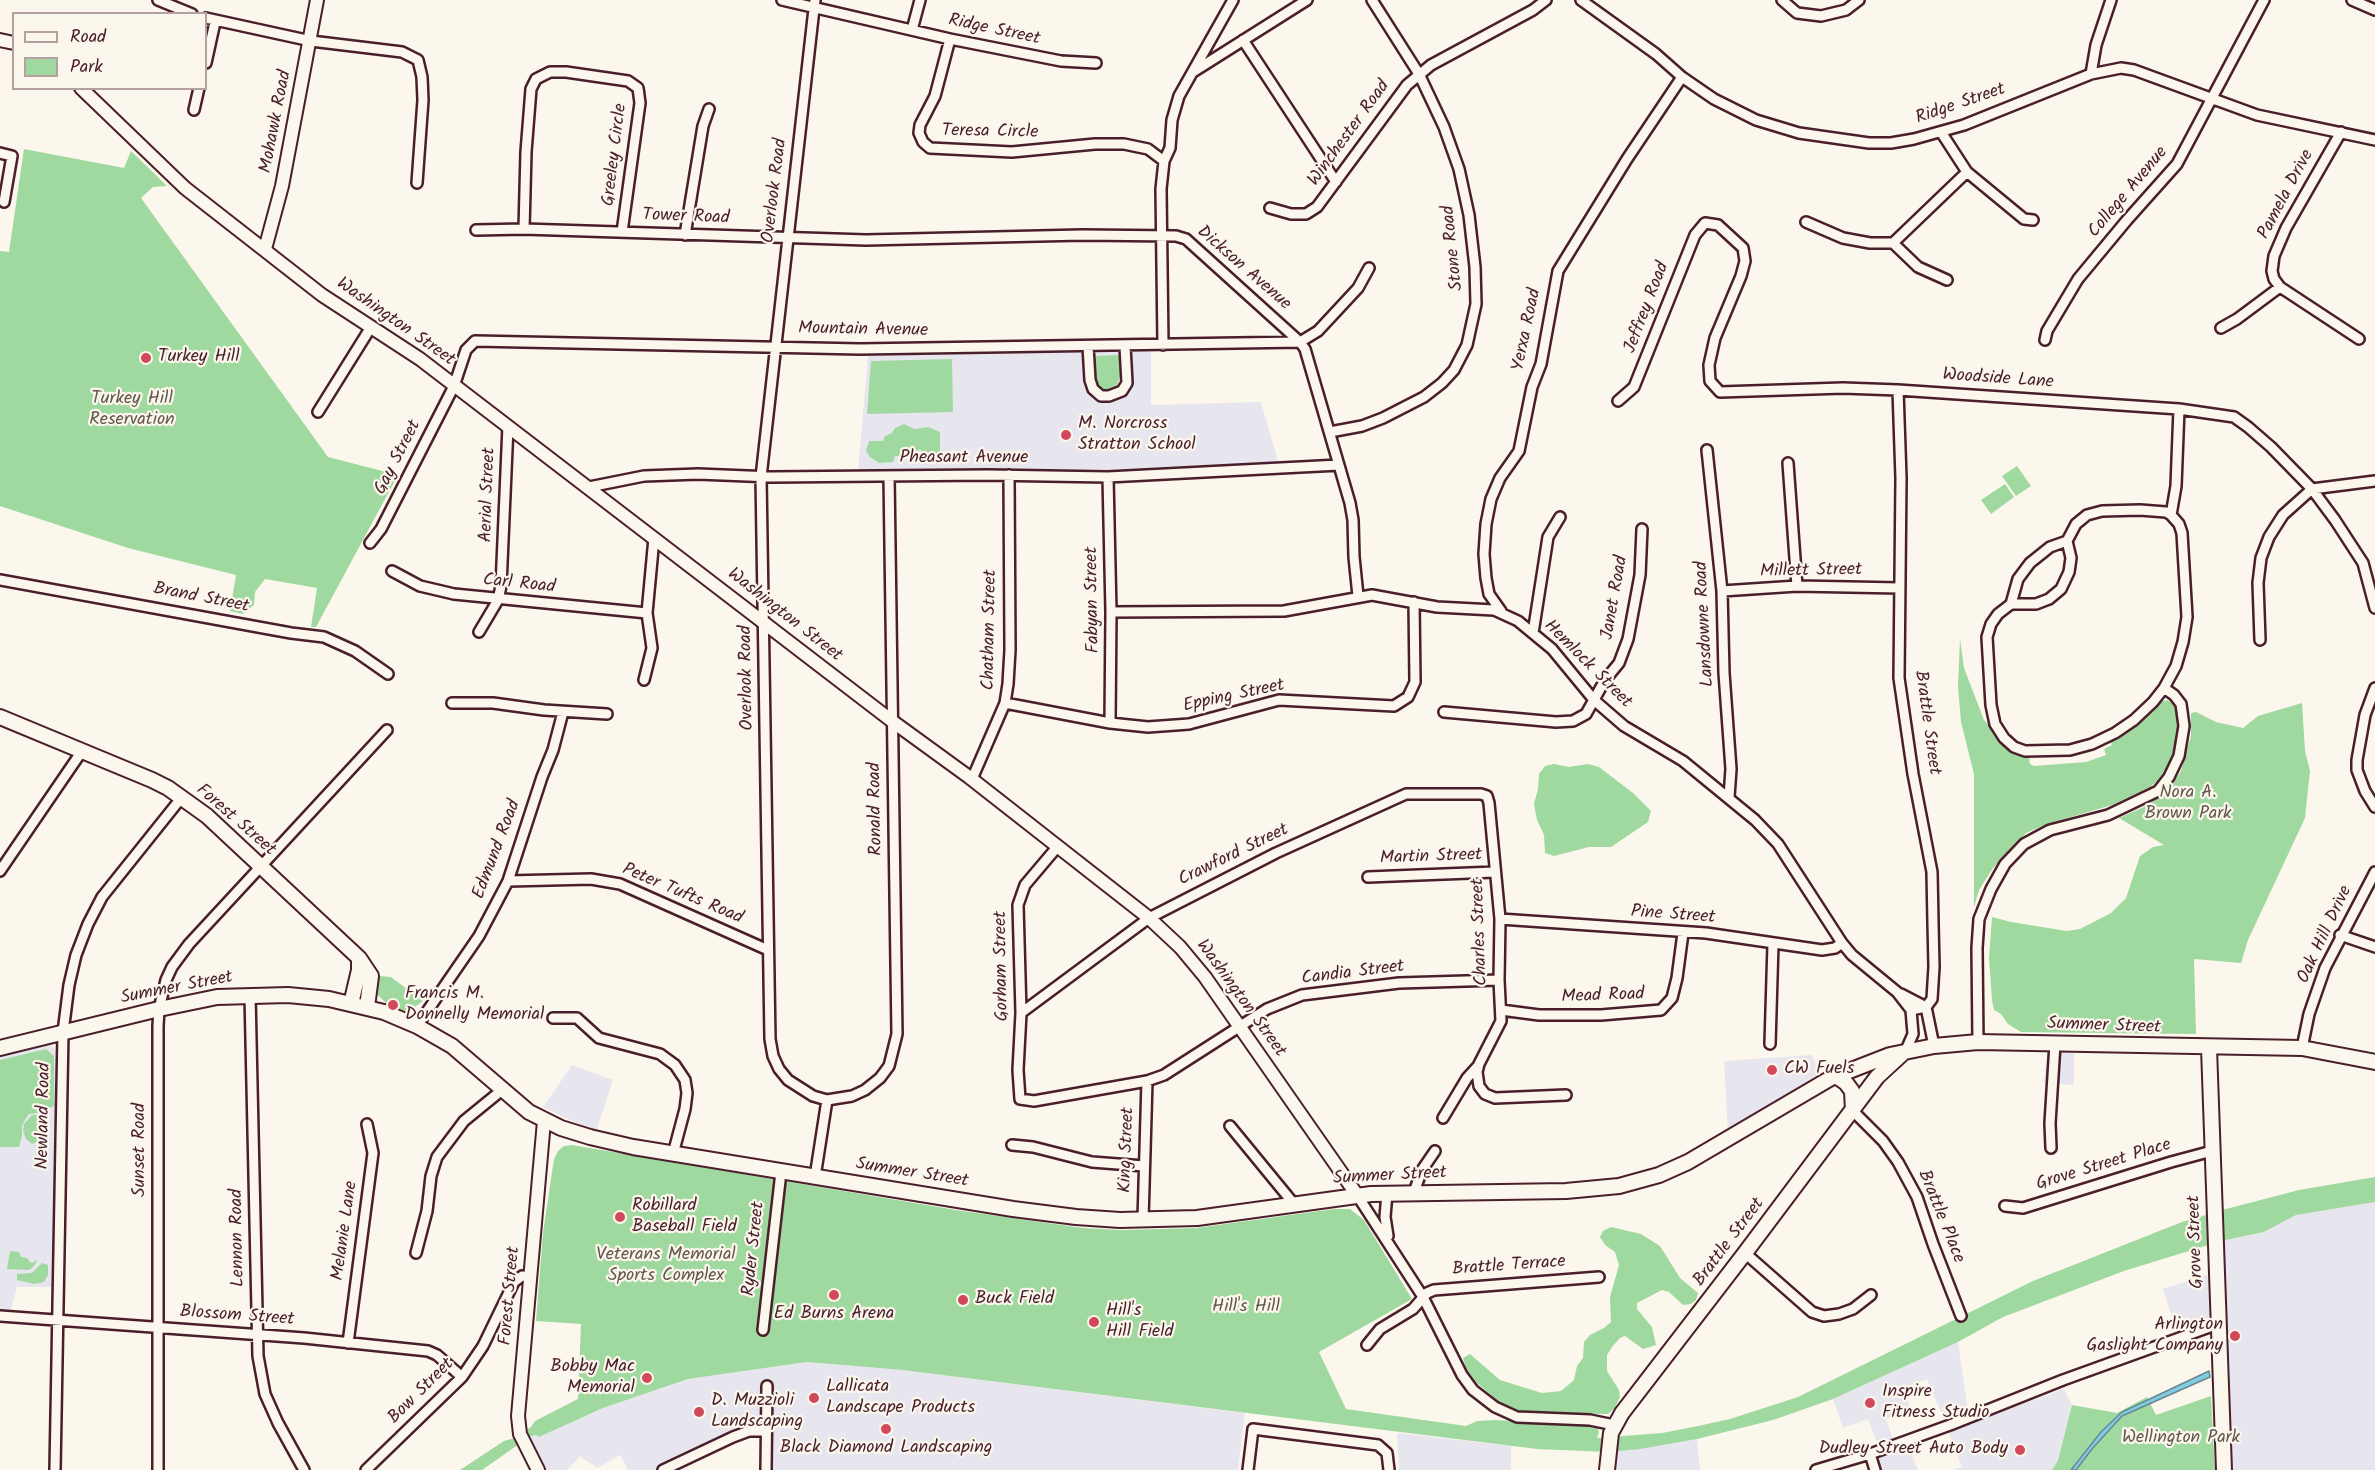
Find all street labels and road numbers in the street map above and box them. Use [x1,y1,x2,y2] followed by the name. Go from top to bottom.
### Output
[946,11,1042,51] street label: Ridge Street
[256,69,298,175] street label: Mohawk Road
[1304,77,1396,191] street label: Winchester Road
[1913,80,2009,130] street label: Ridge Street
[599,103,633,207] street label: Greeley Circle
[941,121,1039,145] street label: Teresa Circle
[759,137,793,245] street label: Overlook Road
[2085,143,2173,243] street label: College Avenue
[2254,147,2320,243] street label: Pamela Drive
[1439,204,1469,292] street label: Stone Road
[642,206,730,230] street label: Tower Road
[1191,222,1295,316] street label: Dickson Avenue
[1621,259,1675,357] street label: Jeffrey Road
[332,274,458,372] street label: Washington Street
[1509,287,1547,373] street label: Yerxa Road
[798,319,928,343] street label: Mountain Avenue
[1942,365,2054,395] street label: Woodside Lane
[371,417,427,499] street label: Gay Street
[477,447,501,543] street label: Aerial Street
[900,448,1028,470] street label: Pheasant Avenue
[1082,546,1106,654] street label: Fabyan Street
[1598,554,1634,642] street label: Janet Road
[1760,560,1862,584] street label: Millett Street
[1692,561,1720,687] street label: Lansdowne Road
[722,564,846,668] street label: Washington Street
[979,569,1003,691] street label: Chatham Street
[482,570,556,600] street label: Carl Road
[151,579,251,619] street label: Brand Street
[1538,616,1636,714] street label: Hemlock Street
[736,625,760,731] street label: Overlook Road
[1908,669,1944,777] street label: Brattle Street
[1181,676,1287,718] street label: Epping Street
[865,762,889,856] street label: Ronald Road
[191,780,279,862] street label: Forest Street
[469,797,527,903] street label: Edmund Road
[1175,820,1293,892] street label: Crawford Street
[1379,845,1483,871] street label: Martin Street
[618,860,746,930] street label: Peter Tufts Road
[1468,878,1494,986] street label: Charles Street
[2294,883,2358,987] street label: Oak Hill Drive
[1630,902,1716,930] street label: Pine Street
[991,911,1015,1021] street label: Gorham Street
[1190,936,1290,1062] street label: Washington Street
[1300,957,1406,991] street label: Candia Street
[119,968,235,1010] street label: Summer Street
[1561,985,1645,1009] street label: Mead Road
[2047,1014,2161,1040] street label: Summer Street
[33,1062,57,1170] street label: Newland Road
[130,1103,152,1197] street label: Sunset Road
[1116,1107,1140,1193] street label: King Street
[2034,1135,2174,1197] street label: Grove Street Place
[854,1154,970,1194] street label: Summer Street
[1333,1163,1447,1191] street label: Summer Street
[1912,1167,1968,1267] street label: Brattle Place
[328,1180,364,1282] street label: Melanie Lane
[227,1189,251,1287] street label: Lennon Road
[1690,1195,1770,1291] street label: Brattle Street
[2185,1195,2209,1289] street label: Grove Street
[739,1201,771,1297] street label: Ryder Street
[496,1246,526,1346] street label: Forest Street
[1452,1252,1566,1282] street label: Brattle Terrace
[179,1302,295,1332] street label: Blossom Street
[384,1354,460,1430] street label: Bow Street

